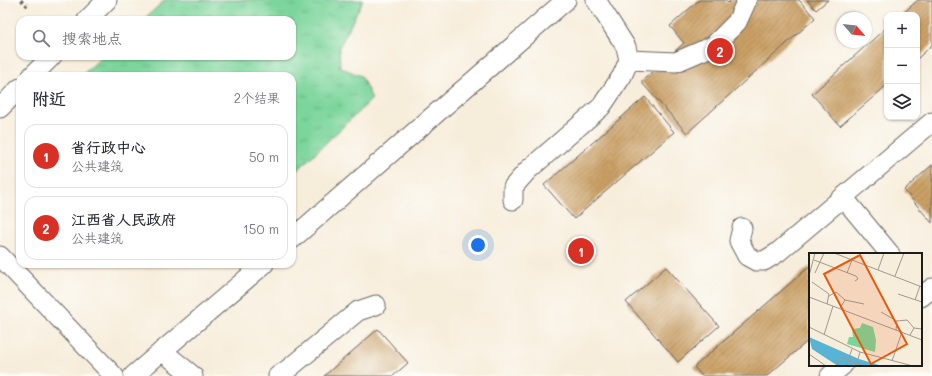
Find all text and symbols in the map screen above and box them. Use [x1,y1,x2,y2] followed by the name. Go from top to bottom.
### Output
[836,12,872,48] north arrow
[884,12,920,120] map controls
[884,12,920,48] button: +
[16,16,296,60] search box
[30,27,52,49] icon: search
[62,28,122,48] text: 搜索地点
[707,36,733,66] pin: 2
[884,48,920,84] button: −
[884,84,920,120] button: layers
[32,87,66,109] text: 附近
[234,89,280,106] text: 2个结果
[71,137,146,157] text: 省行政中心
[43,148,49,165] text: 1
[249,148,279,165] text: 50 m
[71,157,123,174] text: 公共建筑
[71,209,176,229] text: 江西省人民政府
[42,220,50,237] text: 2
[243,220,279,237] text: 150 m
[71,229,123,246] text: 公共建筑
[468,235,488,255] your location
[568,236,594,266] pin: 1
[809,253,922,366] inset map

